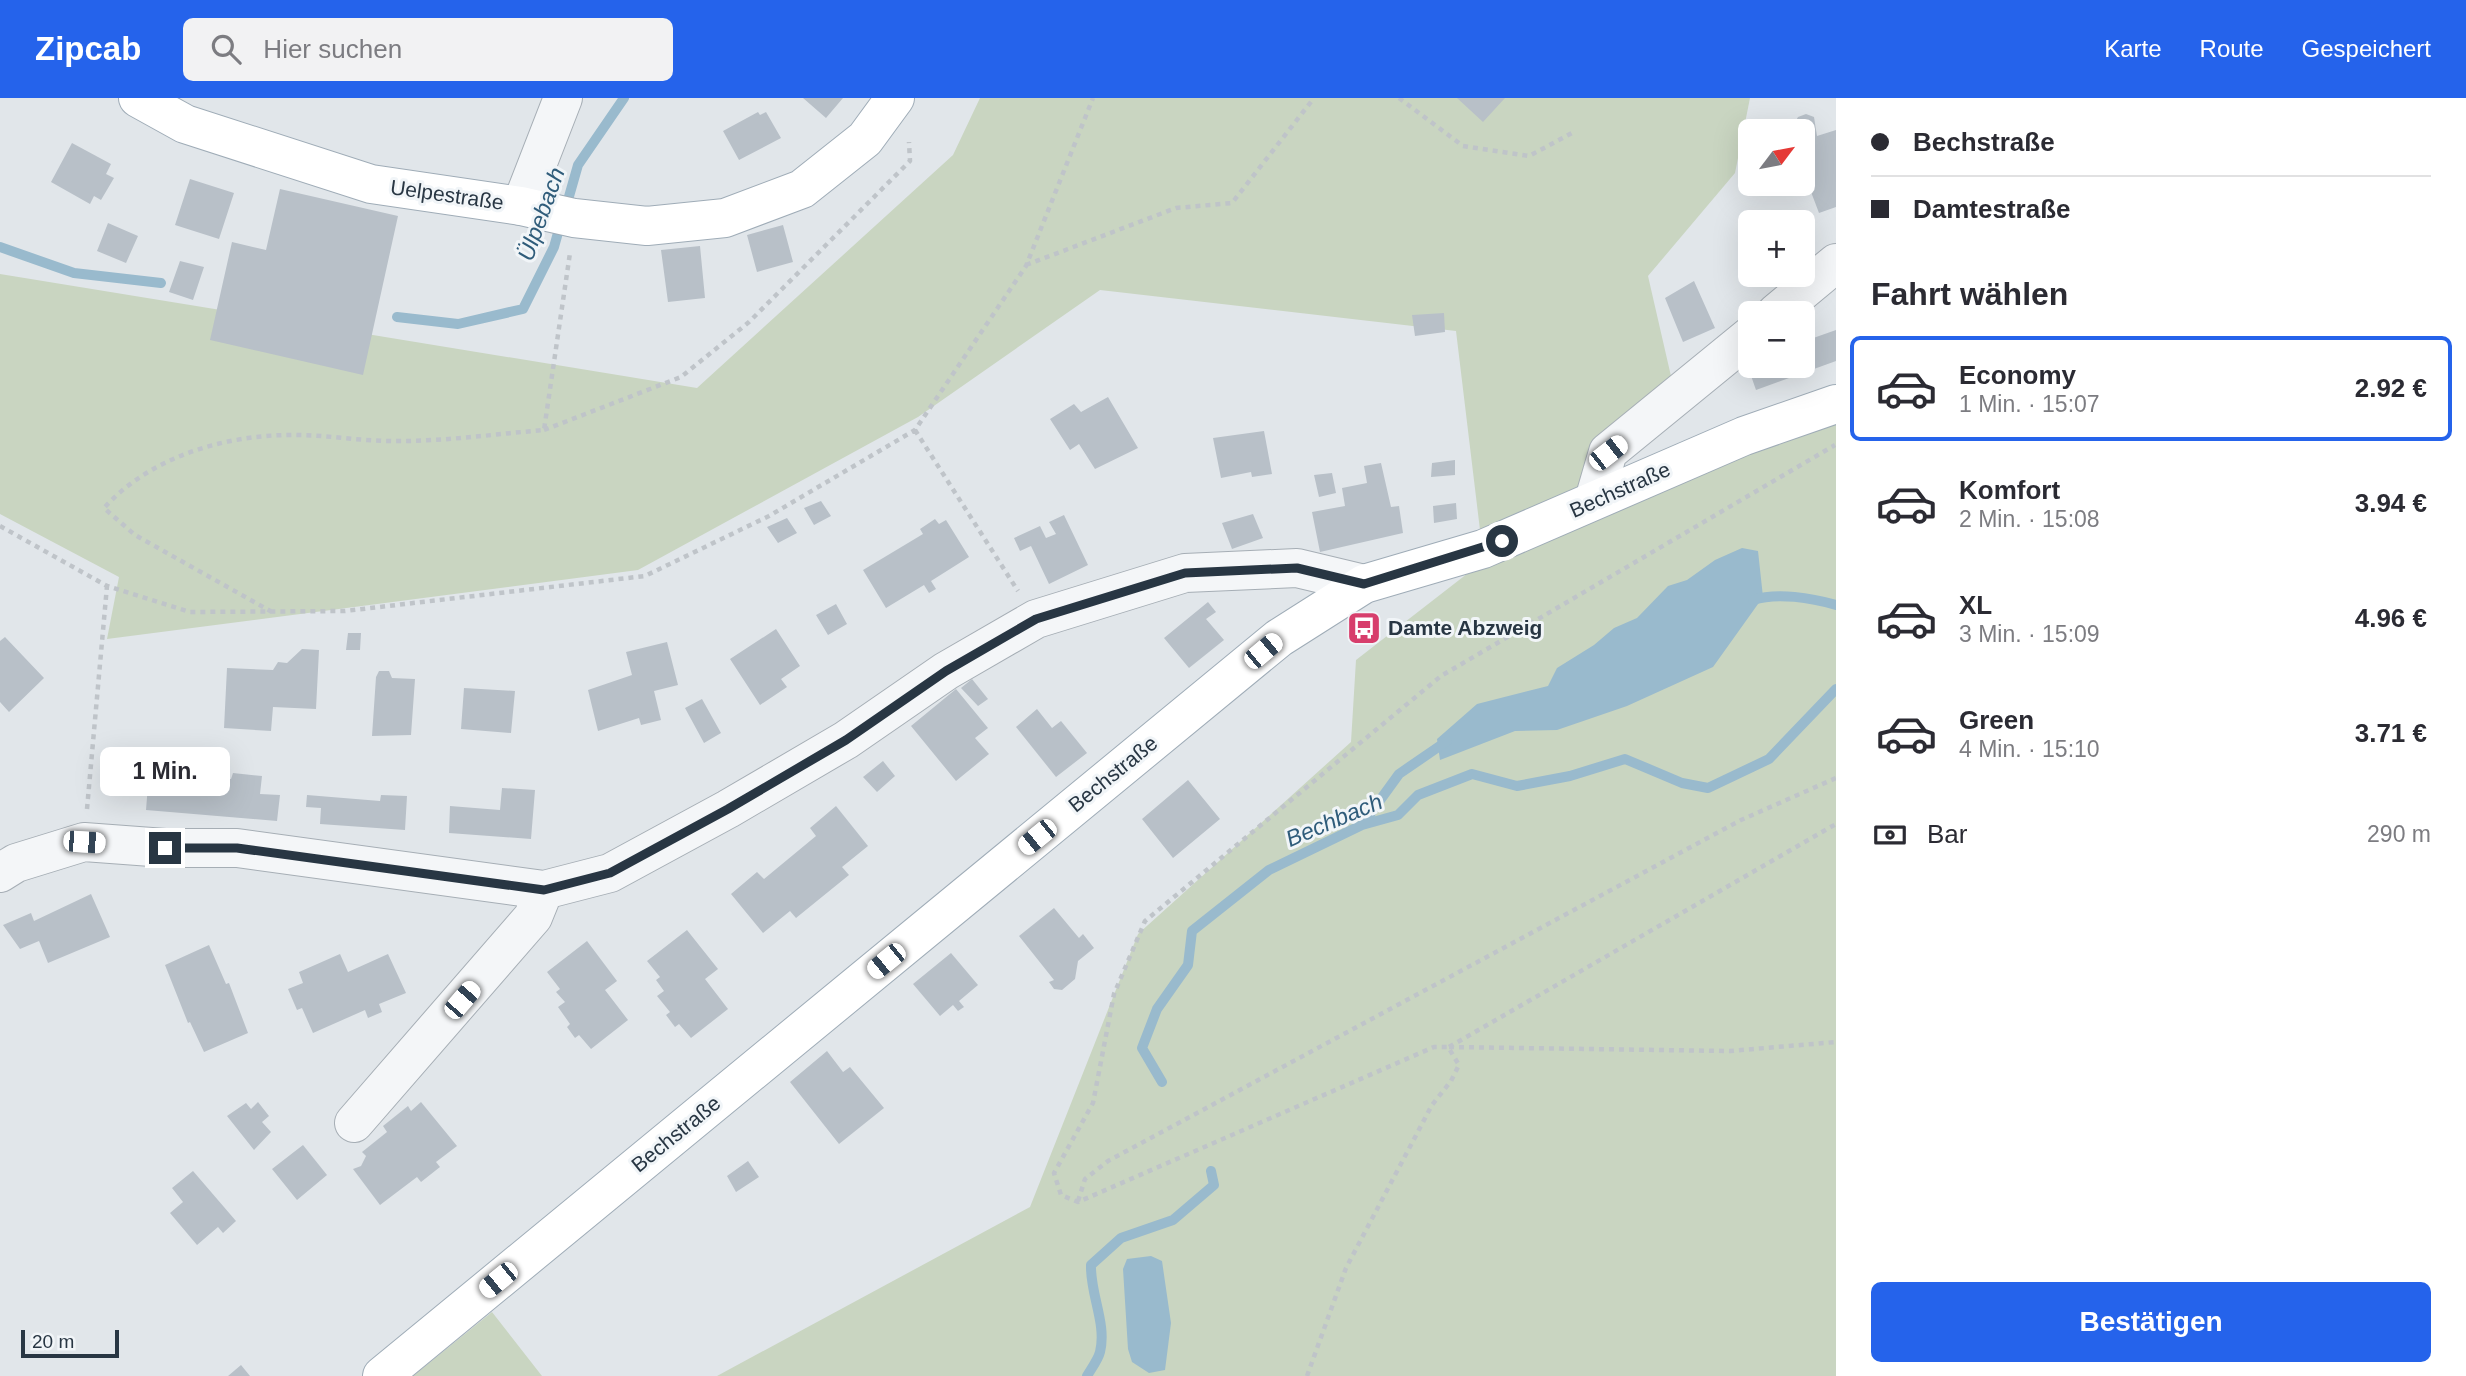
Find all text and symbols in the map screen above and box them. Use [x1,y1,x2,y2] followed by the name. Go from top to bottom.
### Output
[183,18,673,81] search box
[35,30,141,67] text: Zipcab
[207,30,245,68] icon: search
[263,34,402,64] text: Hier suchen
[2104,35,2162,62] text: Karte
[2200,35,2264,62] text: Route
[2302,35,2431,62] text: Gespeichert
[1738,119,1815,196] north arrow
[1738,119,1815,378] map controls
[1913,127,2055,157] text: Bechstraße
[512,164,570,264] water label: Ülpebach
[389,175,505,214] street label: Uelpestraße
[1913,194,2071,224] text: Damtestraße
[1738,210,1815,287] button: +
[1871,276,2068,312] text: Fahrt wählen
[1738,301,1815,378] button: −
[1875,357,1938,420] icon: car
[1959,360,2076,390] text: Economy
[2355,373,2427,403] text: 2.92 €
[1959,391,2100,417] text: 1 Min. · 15:07
[1585,432,1632,474] car
[1566,457,1674,522] street label: Bechstraße
[1875,472,1938,535] icon: car
[1959,475,2060,505] text: Komfort
[2355,488,2427,518] text: 3.94 €
[1959,506,2100,532] text: 2 Min. · 15:08
[1486,525,1518,557] route start
[1875,587,1938,650] icon: car
[1959,590,1992,620] text: XL
[2355,603,2427,633] text: 4.96 €
[1345,609,1383,647] bus stop icon: Damte Abzweig
[1388,616,1542,639] place label: Damte Abzweig
[1959,621,2100,647] text: 3 Min. · 15:09
[1241,629,1286,673] car
[1875,702,1938,765] icon: car
[1959,705,2034,735] text: Green
[2355,718,2427,748] text: 3.71 €
[1064,731,1162,816] street label: Bechstraße
[1959,736,2100,762] text: 4 Min. · 15:10
[100,746,230,796] callout: 1 Min.
[132,758,198,784] text: 1 Min.
[1282,788,1386,852] water label: Bechbach
[1015,816,1060,858] car
[1871,816,1909,854] icon: cash
[1927,819,1967,849] text: Bar
[2367,821,2431,847] text: 290 m
[63,830,106,854] car
[149,832,181,864] route end
[864,940,909,982] car
[441,977,484,1023] car
[627,1091,725,1176] street label: Bechstraße
[476,1259,521,1301] car
[1871,1282,2431,1362] button: Bestätigen
[21,1327,119,1359] scale bar
[32,1331,74,1352] text: 20 m

